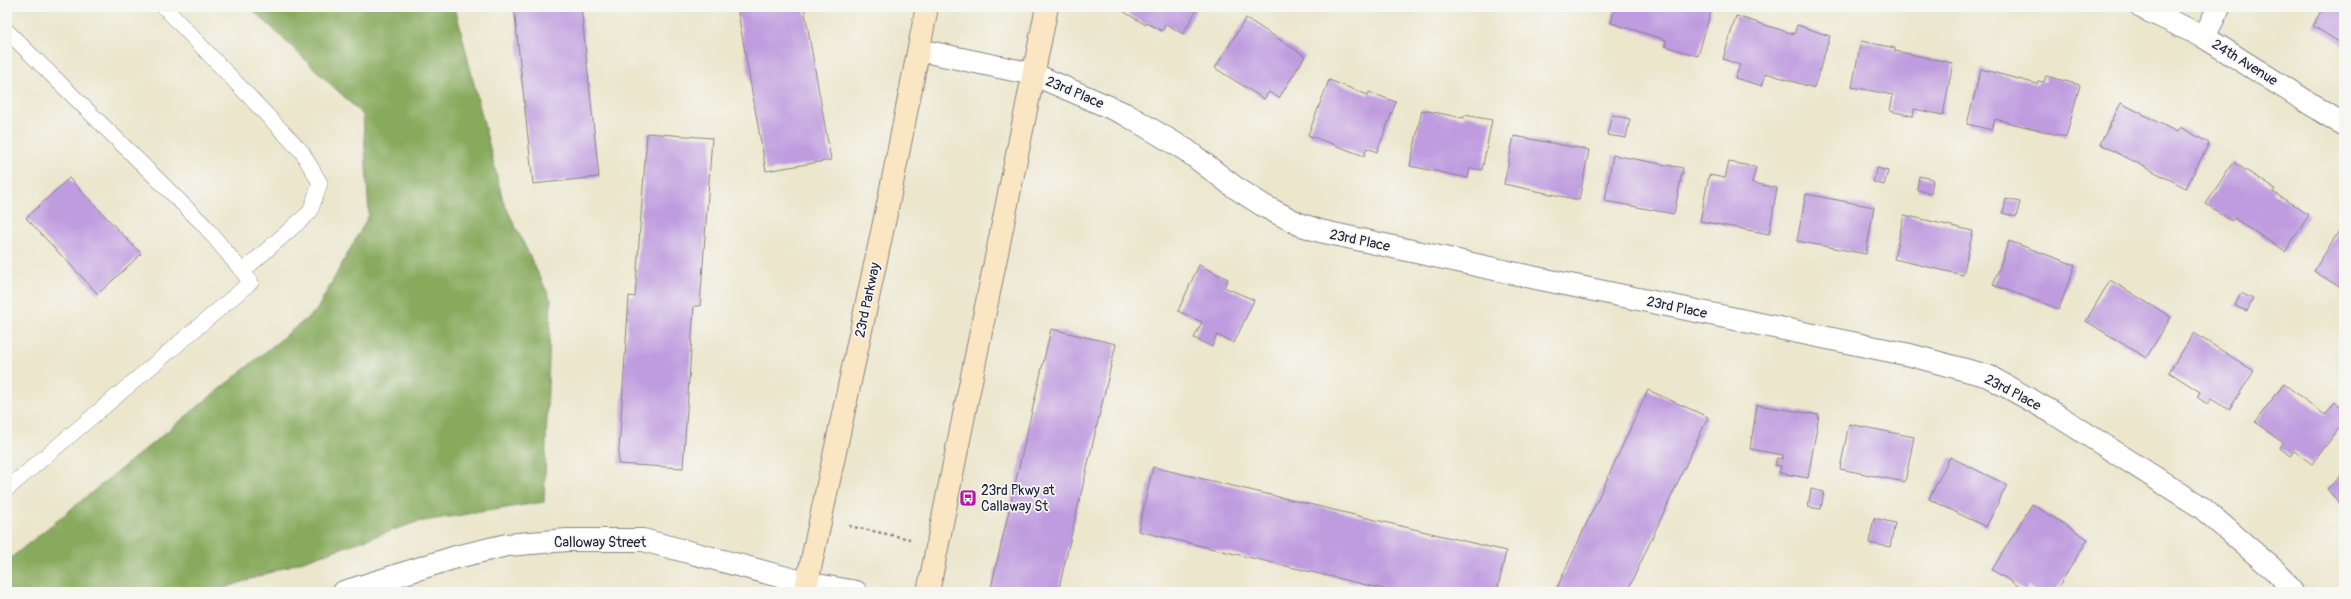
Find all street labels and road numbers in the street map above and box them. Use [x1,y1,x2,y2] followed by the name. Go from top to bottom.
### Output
[2209,36,2281,89] street label: 24th Avenue
[1043,73,1106,112] street label: 23rd Place
[1328,226,1392,255] street label: 23rd Place
[851,261,884,339] street label: 23rd Parkway
[1645,293,1709,322] street label: 23rd Place
[1982,371,2044,414] street label: 23rd Place
[554,534,646,551] street label: Calloway Street

